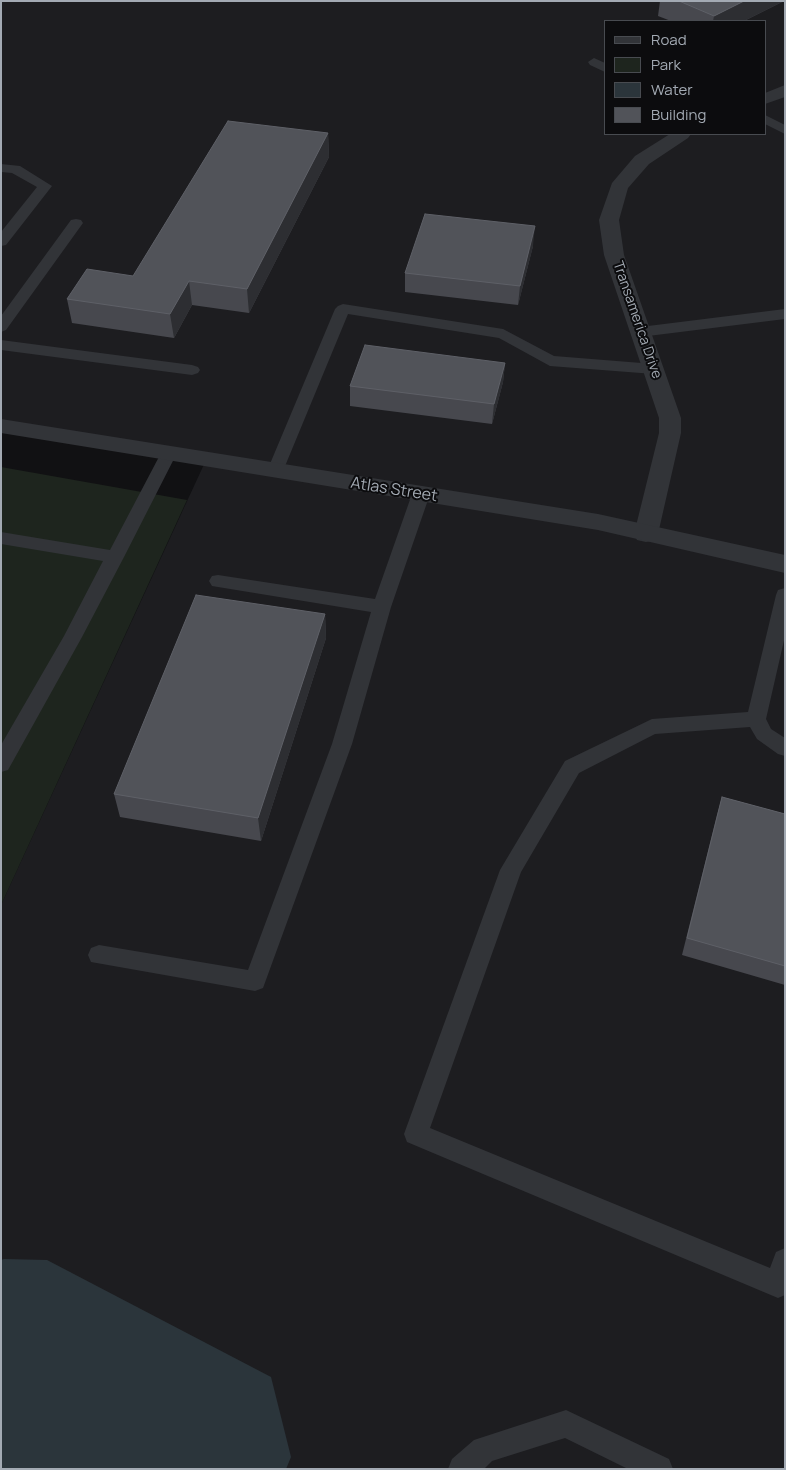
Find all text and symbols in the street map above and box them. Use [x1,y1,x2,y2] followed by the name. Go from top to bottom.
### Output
[604,20,766,135] legend
[651,29,687,50] text: Road
[651,54,681,75] text: Park
[651,79,693,100] text: Water
[651,104,706,125] text: Building
[609,259,665,381] street label: Transamerica Drive
[349,474,439,506] street label: Atlas Street

